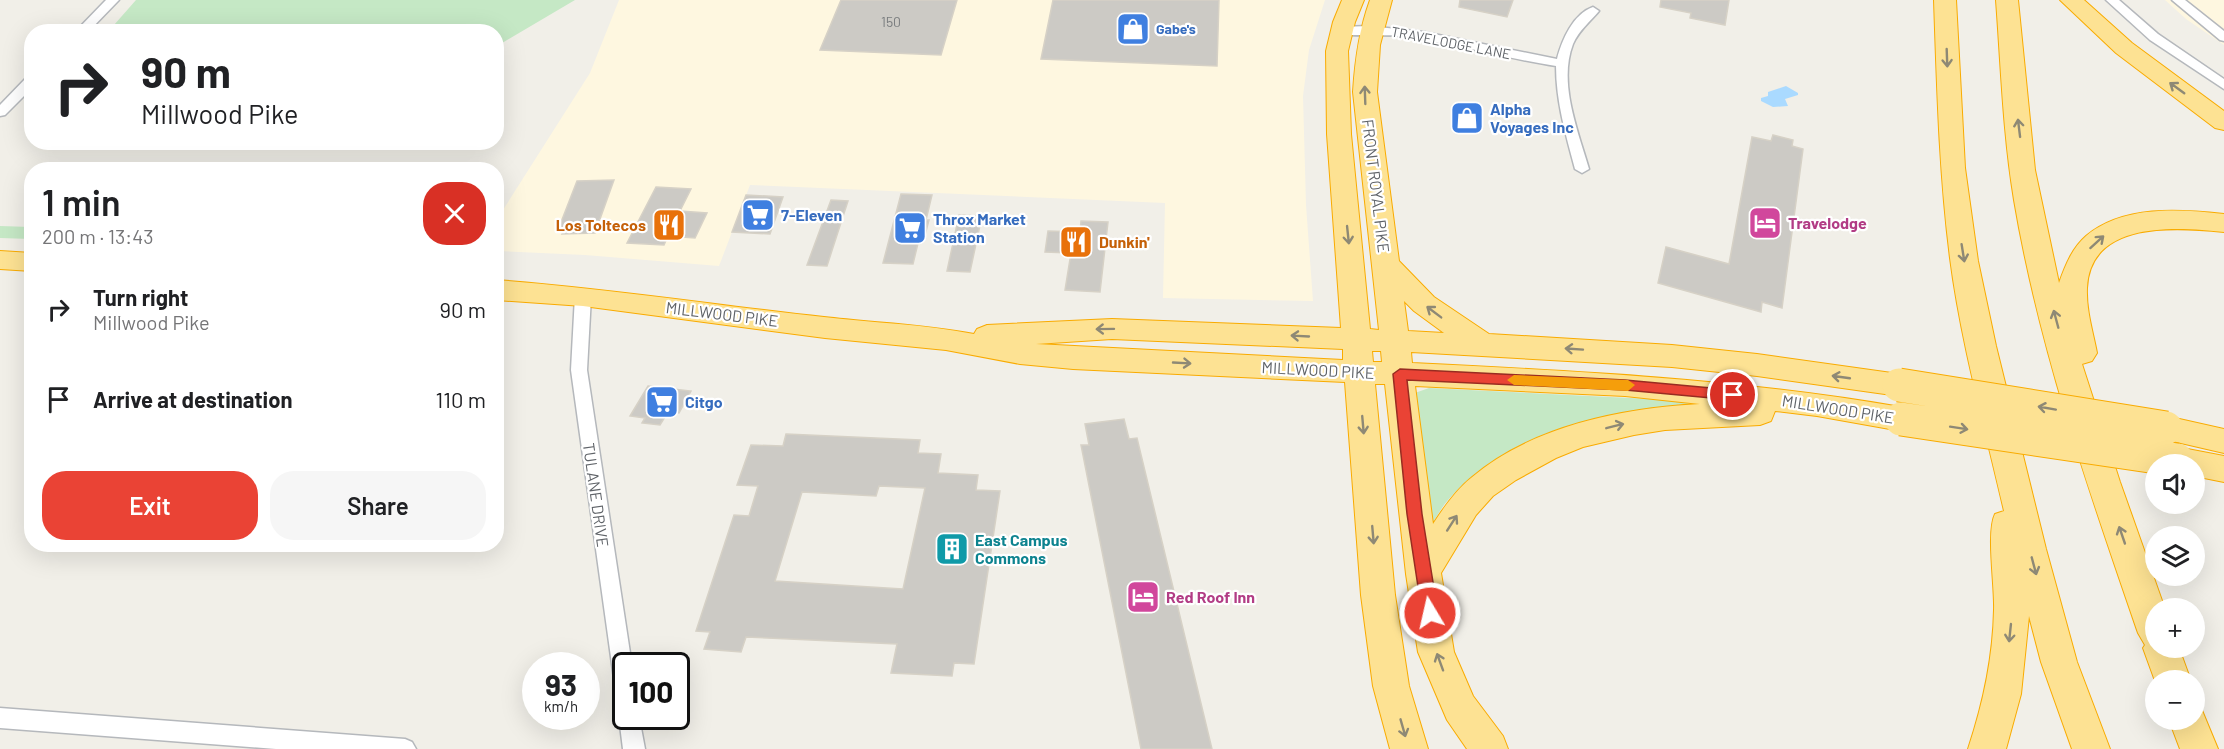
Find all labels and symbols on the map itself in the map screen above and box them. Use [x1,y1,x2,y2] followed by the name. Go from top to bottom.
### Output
[1115,11,1151,47] shop icon: Gabe's
[881,13,901,30] house number: 150
[1156,20,1196,37] place label: Gabe's
[1390,23,1512,62] street label: TRAVELODGE LANE
[1941,48,1953,68] one-way arrow
[2169,82,2185,95] one-way arrow
[1360,86,1371,106] one-way arrow
[1490,99,1574,136] place label: Alpha Voyages Inc
[1449,100,1485,136] shop icon: Alpha Voyages Inc
[1359,118,1394,254] street label: FRONT ROYAL PIKE
[2013,119,2024,139] one-way arrow
[740,197,776,233] supermarket icon: 7-Eleven
[781,205,842,224] place label: 7-Eleven
[1747,205,1783,241] hotel icon: Travelodge
[651,207,687,243] restaurant icon: Los Toltecos
[933,209,1026,246] place label: Throx Market Station
[892,210,928,246] supermarket icon: Throx Market Station
[1788,213,1867,232] place label: Travelodge
[556,215,646,234] place label: Los Toltecos
[1058,224,1094,260] restaurant icon: Dunkin'
[1343,225,1354,245] one-way arrow
[1099,232,1150,251] place label: Dunkin'
[2090,235,2105,249] one-way arrow
[1958,242,1969,262] one-way arrow
[665,297,779,330] street label: MILLWOOD PIKE
[1426,306,1442,319] one-way arrow
[2050,310,2061,329] one-way arrow
[1096,323,1116,335] one-way arrow
[1290,330,1310,341] one-way arrow
[1564,343,1584,354] one-way arrow
[1261,357,1375,382] street label: MILLWOOD PIKE
[1172,358,1192,369] one-way arrow
[1707,369,1758,420] pin
[1832,371,1851,382] one-way arrow
[644,384,680,420] supermarket icon: Citgo
[1781,390,1895,427] street label: MILLWOOD PIKE
[685,392,723,411] place label: Citgo
[2037,402,2057,413] one-way arrow
[1358,414,1369,434] one-way arrow
[1606,420,1625,432] one-way arrow
[1949,422,1968,433] one-way arrow
[580,442,613,548] street label: TULANE DRIVE
[1446,515,1458,532] one-way arrow
[1368,525,1379,545] one-way arrow
[2116,526,2127,545] one-way arrow
[975,530,1067,567] place label: East Campus Commons
[934,531,970,567] building icon: East Campus Commons
[2028,556,2040,575] one-way arrow
[1125,579,1161,615] hotel icon: Red Roof Inn
[1398,581,1462,645] position arrow
[1166,587,1255,606] place label: Red Roof Inn
[2004,623,2015,643] one-way arrow
[612,652,690,730] speed limit sign: 100
[1433,653,1444,672] one-way arrow
[1398,718,1409,737] one-way arrow

